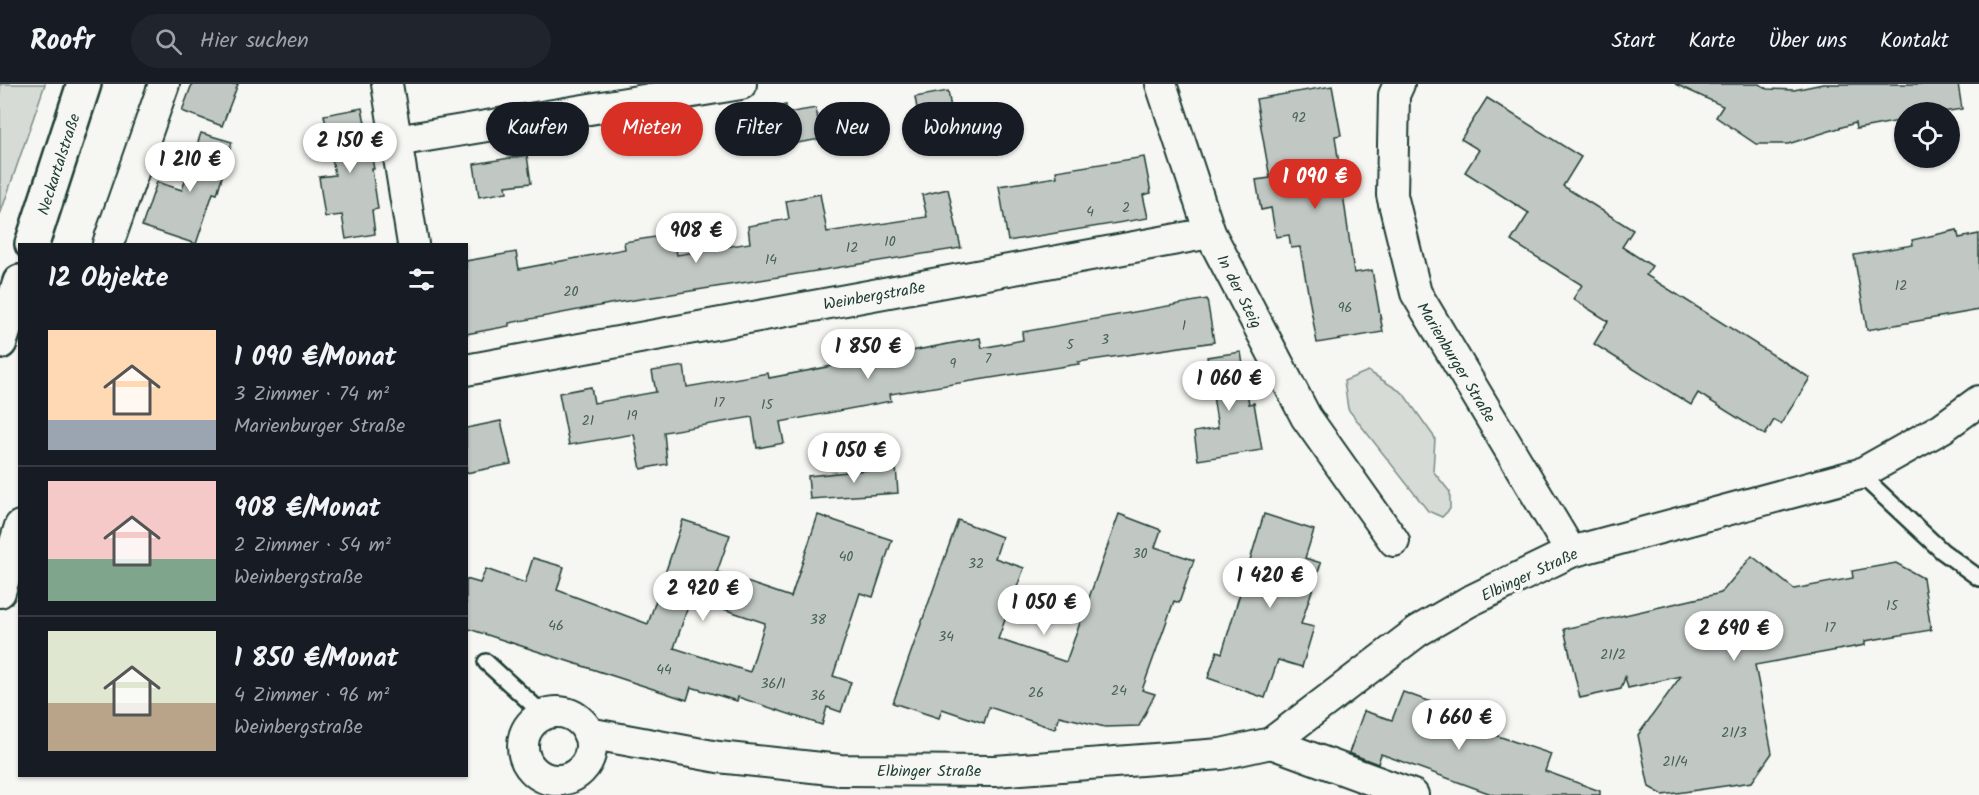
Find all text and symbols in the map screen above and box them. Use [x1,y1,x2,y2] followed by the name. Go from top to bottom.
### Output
[131,14,551,68] search box
[30,19,95,64] text: Roofr
[200,24,309,59] text: Hier suchen
[152,25,185,58] icon: search
[1611,25,1656,58] text: Start
[1689,25,1735,58] text: Karte
[1768,25,1847,58] text: Über uns
[1880,25,1949,58] text: Kontakt
[486,102,589,156] chip: Kaufen
[601,102,703,156] chip: Mieten
[715,102,802,156] chip: Filter
[814,102,890,156] chip: Neu
[902,102,1024,156] chip: Wohnung
[1894,102,1960,168] map controls
[1894,102,1960,168] button: locate
[1292,107,1306,129] house number: 92
[31,110,88,218] street label: Neckartalstraße
[295,123,405,174] pin: 2 150 €
[317,126,383,158] text: 2 150 €
[135,142,245,193] pin: 1 210 €
[159,145,221,177] text: 1 210 €
[1260,159,1370,210] pin: 1 090 €
[1283,162,1347,194] text: 1 090 €
[1122,197,1130,219] house number: 2
[1086,201,1094,223] house number: 4
[654,213,738,264] pin: 908 €
[670,216,722,248] text: 908 €
[884,231,896,253] house number: 10
[846,237,858,259] house number: 12
[765,249,777,271] house number: 14
[1209,250,1268,333] street label: In der Steig
[48,258,169,300] text: 12 Objekte
[405,263,438,296] icon: filters
[821,275,927,318] street label: Weinbergstraße
[1895,275,1907,297] house number: 12
[563,281,579,303] house number: 20
[1338,297,1352,319] house number: 96
[1410,298,1502,428] street label: Marienburger Straße
[1182,315,1186,337] house number: 1
[813,329,923,380] pin: 1 850 €
[1101,329,1109,351] house number: 3
[835,332,901,364] text: 1 850 €
[1066,334,1075,356] house number: 5
[234,337,396,379] text: 1 090 €/Monat
[985,348,992,370] house number: 7
[950,353,957,375] house number: 9
[96,354,168,426] icon: home
[1174,361,1284,412] pin: 1 060 €
[1196,364,1262,396] text: 1 060 €
[234,379,389,411] text: 3 Zimmer · 74 m²
[714,392,725,414] house number: 17
[761,394,774,416] house number: 15
[626,405,638,427] house number: 19
[582,410,594,432] house number: 21
[234,411,405,443] text: Marienburger Straße
[799,433,909,484] pin: 1 050 €
[822,436,886,468] text: 1 050 €
[234,488,381,530] text: 908 €/Monat
[96,505,168,577] icon: home
[234,530,391,562] text: 2 Zimmer · 54 m²
[1477,542,1582,609] street label: Elbinger Straße
[1133,543,1148,565] house number: 30
[839,546,853,568] house number: 40
[968,553,984,575] house number: 32
[1215,558,1325,609] pin: 1 420 €
[1237,561,1303,593] text: 1 420 €
[234,562,363,594] text: Weinbergstraße
[648,571,758,622] pin: 2 920 €
[667,574,739,606] text: 2 920 €
[989,585,1099,636] pin: 1 050 €
[1012,588,1076,620] text: 1 050 €
[1886,595,1899,617] house number: 15
[810,609,827,631] house number: 38
[1679,611,1789,662] pin: 2 690 €
[1699,614,1769,646] text: 2 690 €
[548,615,564,637] house number: 46
[1825,617,1836,639] house number: 17
[938,626,954,648] house number: 34
[234,638,398,680] text: 1 850 €/Monat
[1600,644,1626,666] house number: 21/2
[96,655,168,727] icon: home
[656,659,672,681] house number: 44
[760,673,786,695] house number: 36/1
[234,680,389,712] text: 4 Zimmer · 96 m²
[1111,680,1127,702] house number: 24
[1028,682,1044,704] house number: 26
[810,685,826,707] house number: 36
[1404,700,1514,751] pin: 1 660 €
[1426,703,1492,735] text: 1 660 €
[234,712,363,744] text: Weinbergstraße
[1721,722,1747,744] house number: 21/3
[1662,751,1688,773] house number: 21/4
[877,759,981,784] street label: Elbinger Straße

